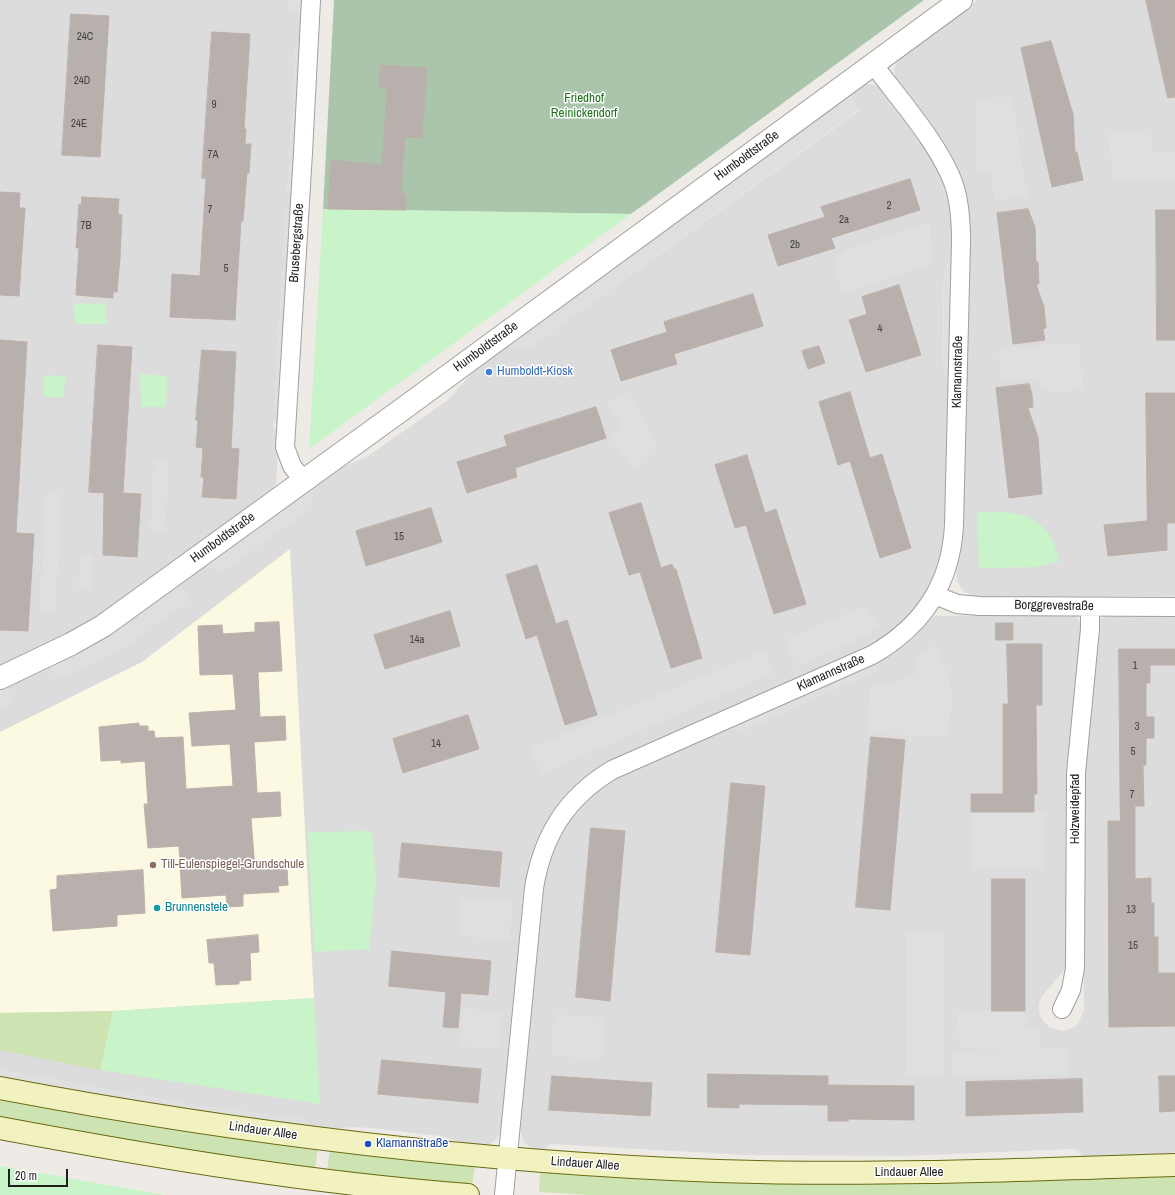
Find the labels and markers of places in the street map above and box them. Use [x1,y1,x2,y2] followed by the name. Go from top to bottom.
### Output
[497,364,573,380] place label: Humboldt-Kiosk
[484,367,494,377] marker: Humboldt-Kiosk
[161,857,304,873] place label: Till-Eulenspiegel-Grundschule
[148,860,158,870] marker: Till-Eulenspiegel-Grundschule
[165,900,228,916] place label: Brunnenstele
[152,903,162,913] marker: Brunnenstele
[376,1136,448,1152] place label: Klamannstraße
[363,1139,373,1149] marker: Klamannstraße

